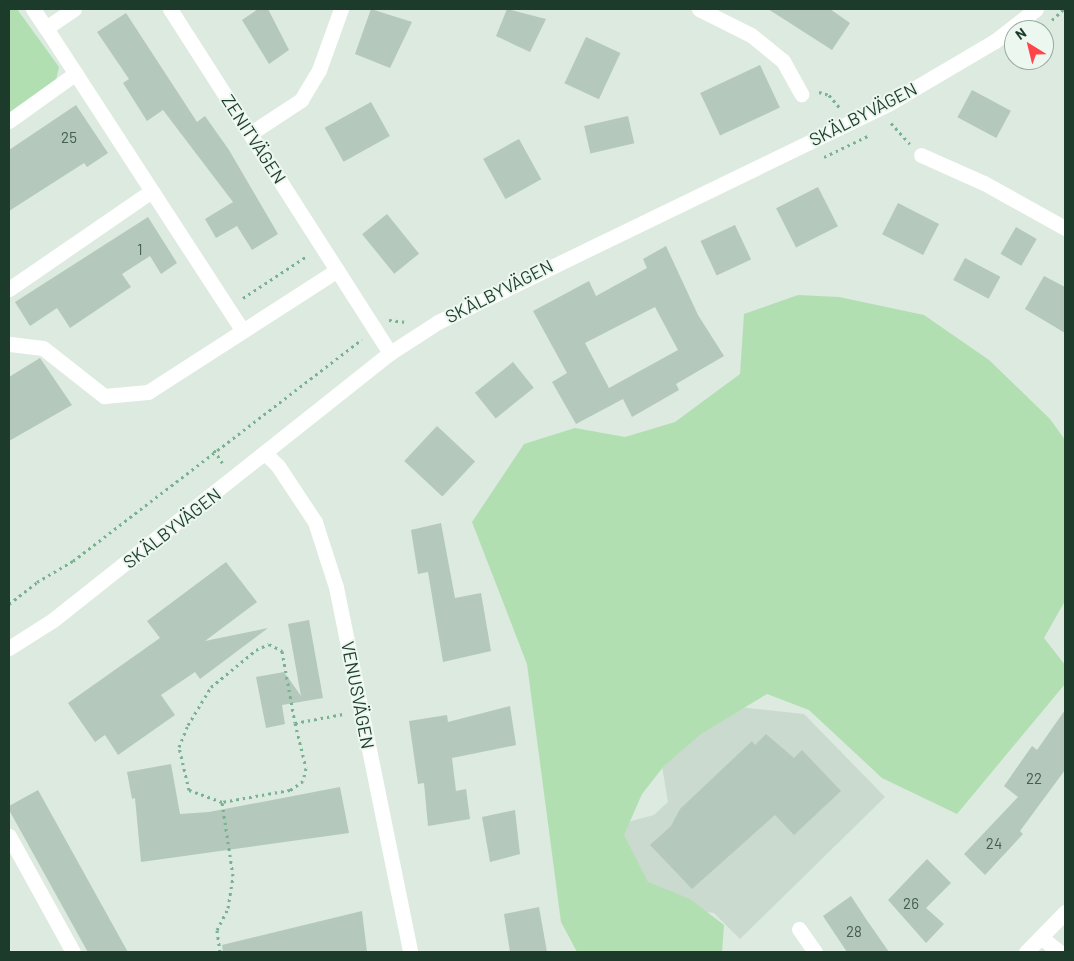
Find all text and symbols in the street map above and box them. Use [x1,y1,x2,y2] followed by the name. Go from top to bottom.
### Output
[1004,20,1054,70] north arrow
[1012,24,1029,43] text: N
[805,78,921,150] street label: SKÄLBYVÄGEN
[217,91,291,187] street label: ZENITVÄGEN
[61,129,77,147] house number: 25
[137,241,143,259] house number: 1
[441,255,557,327] street label: SKÄLBYVÄGEN
[119,483,225,573] street label: SKÄLBYVÄGEN
[337,639,379,751] street label: VENUSVÄGEN
[1026,770,1042,788] house number: 22
[986,835,1002,853] house number: 24
[903,895,919,913] house number: 26
[846,923,862,941] house number: 28

